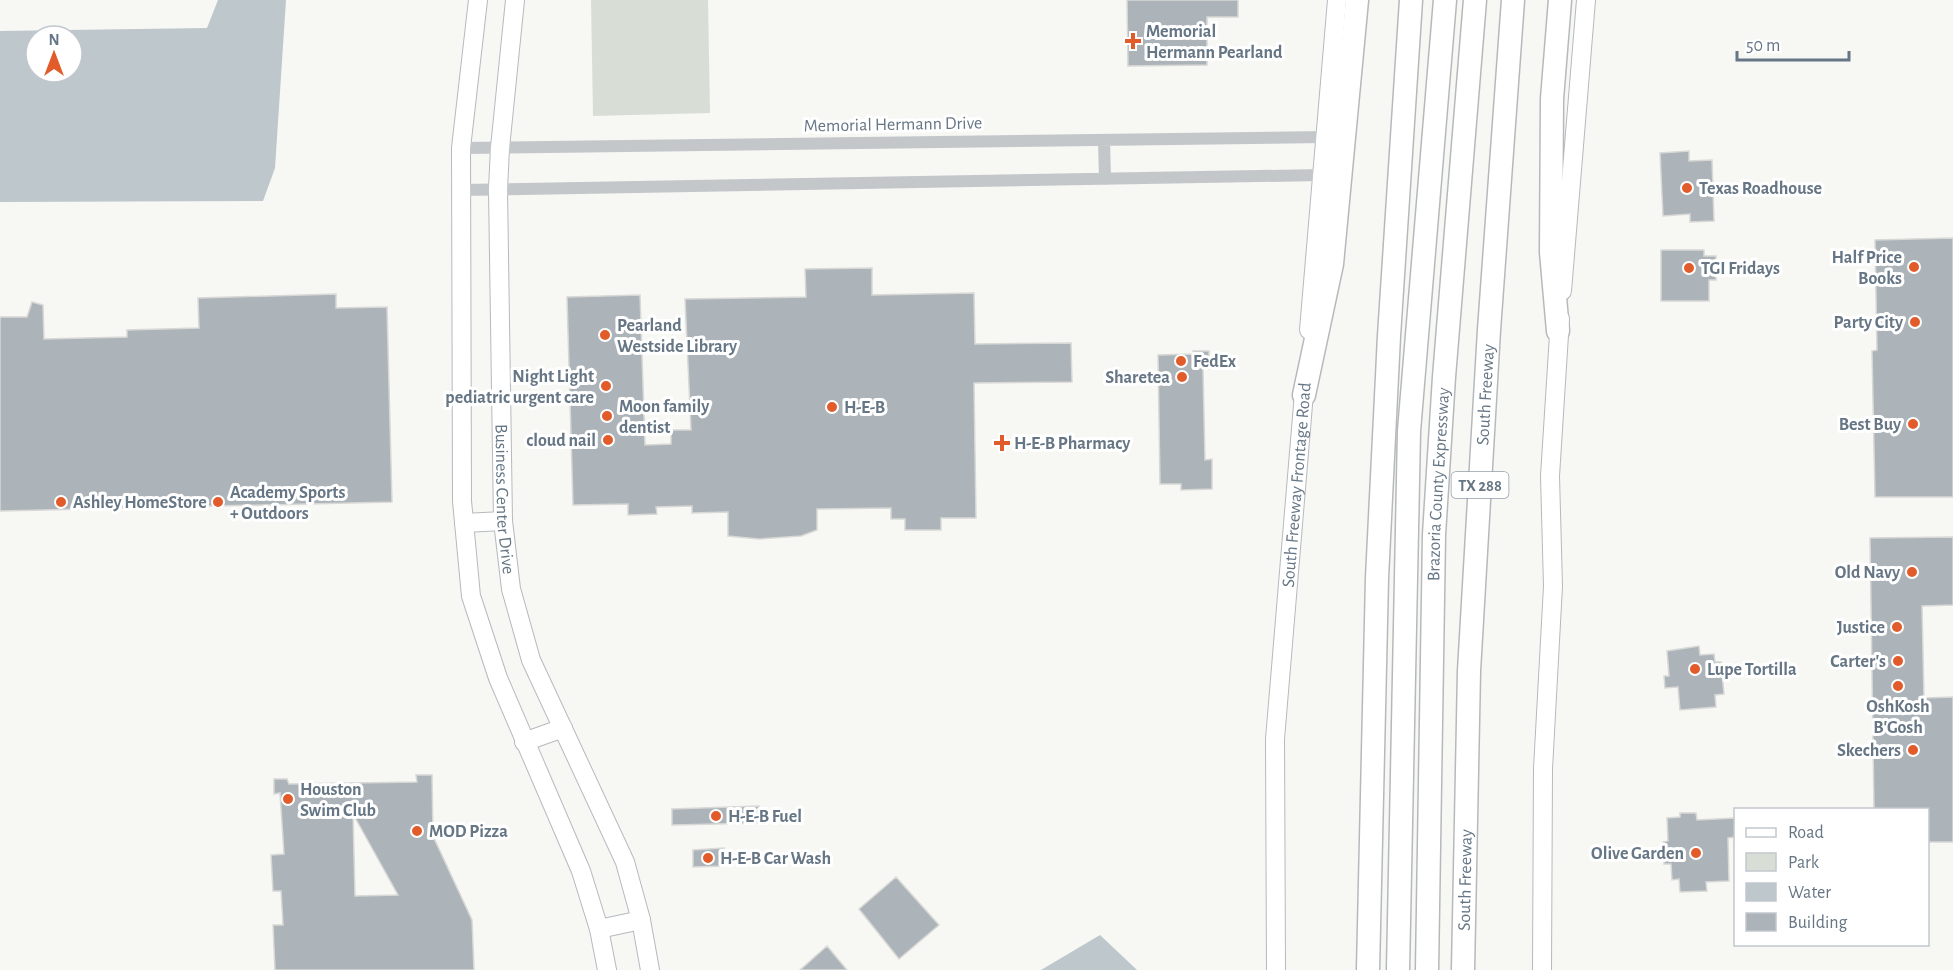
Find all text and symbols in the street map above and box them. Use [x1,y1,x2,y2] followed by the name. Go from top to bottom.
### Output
[1146,23,1283,62] place label: Memorial Hermann Pearland
[24,24,84,84] north arrow
[1737,24,1850,62] scale bar
[48,32,60,48] text: N
[1124,32,1142,50] marker: Memorial Hermann Pearland
[1746,37,1780,55] text: 50 m
[804,114,982,136] street label: Memorial Hermann Drive
[1699,180,1822,198] place label: Texas Roadhouse
[1680,181,1694,195] marker: Texas Roadhouse
[1832,249,1902,288] place label: Half Price Books
[1701,260,1780,278] place label: TGI Fridays
[1907,260,1921,274] marker: Half Price Books
[1682,261,1696,275] marker: TGI Fridays
[1834,314,1904,332] place label: Party City
[1908,315,1922,329] marker: Party City
[617,317,738,356] place label: Pearland Westside Library
[598,328,612,342] marker: Pearland Westside Library
[1474,343,1498,446] street label: South Freeway
[1193,353,1237,371] place label: FedEx
[1174,354,1188,368] marker: FedEx
[445,368,594,407] place label: Night Light pediatric urgent care
[1105,369,1170,387] place label: Sharetea
[1175,370,1189,384] marker: Sharetea
[599,379,613,393] marker: Night Light pediatric urgent care
[1280,382,1315,588] street label: South Freeway Frontage Road
[1425,387,1453,581] street label: Brazoria County Expressway
[619,398,710,437] place label: Moon family dentist
[844,399,885,417] place label: H-E-B
[825,400,839,414] marker: H-E-B
[600,409,614,423] marker: Moon family dentist
[1839,416,1902,434] place label: Best Buy
[1906,417,1920,431] marker: Best Buy
[492,424,517,575] street label: Business Center Drive
[526,432,596,450] place label: cloud nail
[601,433,615,447] marker: cloud nail
[1014,435,1131,453] place label: H-E-B Pharmacy
[995,436,1009,450] marker: H-E-B Pharmacy
[1452,472,1508,498] road number: TX 288
[230,484,345,523] place label: Academy Sports + Outdoors
[73,494,207,512] place label: Ashley HomeStore
[54,495,68,509] marker: Ashley HomeStore
[211,495,225,509] marker: Academy Sports + Outdoors
[1835,564,1901,582] place label: Old Navy
[1905,565,1919,579] marker: Old Navy
[1837,619,1885,637] place label: Justice
[1890,620,1904,634] marker: Justice
[1830,653,1886,671] place label: Carter's
[1891,654,1905,668] marker: Carter's
[1707,661,1797,679] place label: Lupe Tortilla
[1688,662,1702,676] marker: Lupe Tortilla
[1891,679,1905,693] marker: OshKosh B'Gosh
[1866,698,1930,737] place label: OshKosh B'Gosh
[1837,742,1901,760] place label: Skechers
[1906,743,1920,757] marker: Skechers
[300,781,376,820] place label: Houston Swim Club
[281,792,295,806] marker: Houston Swim Club
[728,808,802,826] place label: H-E-B Fuel
[1734,808,1929,946] legend
[709,809,723,823] marker: H-E-B Fuel
[429,823,508,841] place label: MOD Pizza
[410,824,424,838] marker: MOD Pizza
[1788,824,1824,842] text: Road
[1456,829,1476,931] street label: South Freeway
[1591,845,1684,863] place label: Olive Garden
[1689,846,1703,860] marker: Olive Garden
[720,850,831,868] place label: H-E-B Car Wash
[701,851,715,865] marker: H-E-B Car Wash
[1788,854,1820,872] text: Park
[1788,884,1831,902] text: Water
[1788,914,1848,932] text: Building

